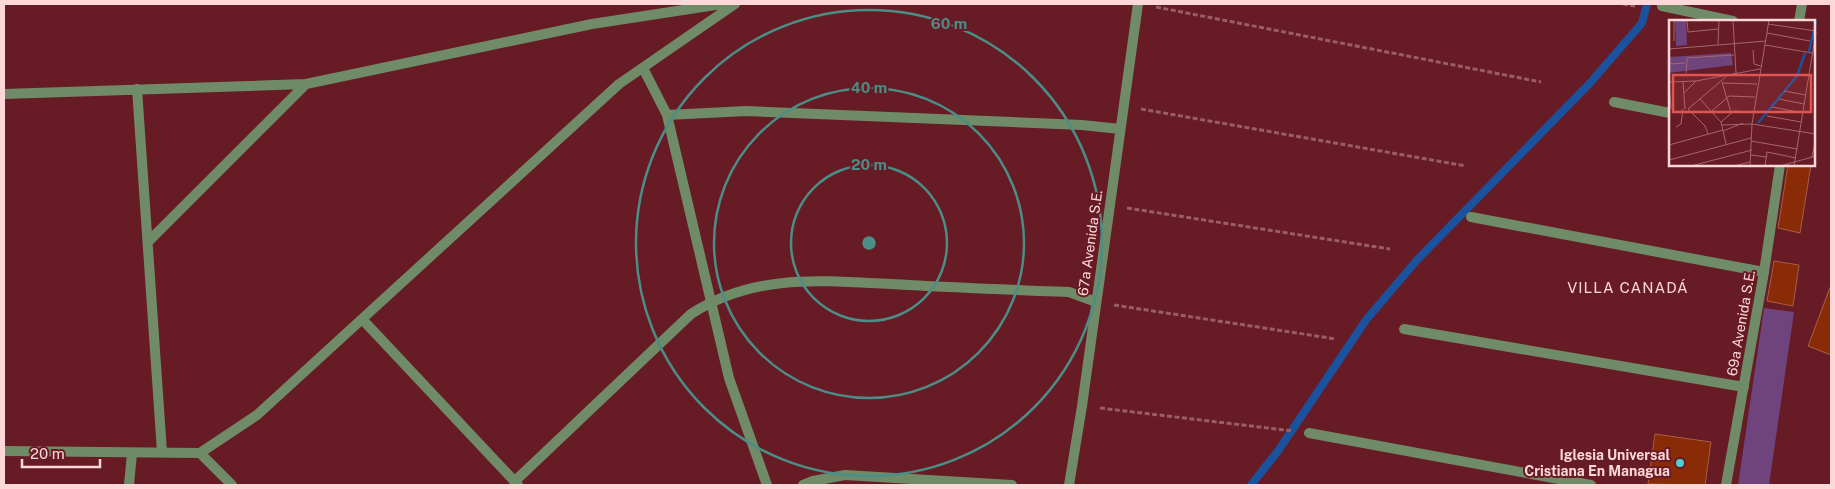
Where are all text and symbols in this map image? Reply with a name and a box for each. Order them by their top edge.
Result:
text: 60 m [931,15,967,32]
inset map [1669,20,1815,166]
text: 40 m [851,79,887,96]
text: 20 m [851,156,887,173]
street label: 67a Avenida S.E. [1075,189,1105,297]
centre of rings [860,234,878,252]
street label: 69a Avenida S.E. [1724,269,1758,377]
district label: VILLA CANADÁ [1567,279,1689,296]
scale bar [22,436,100,468]
text: 20 m [30,445,65,462]
place label: Iglesia Universal Cristiana En Managua [1524,447,1670,479]
marker: Iglesia Universal Cristiana En Managua [1674,457,1686,469]

